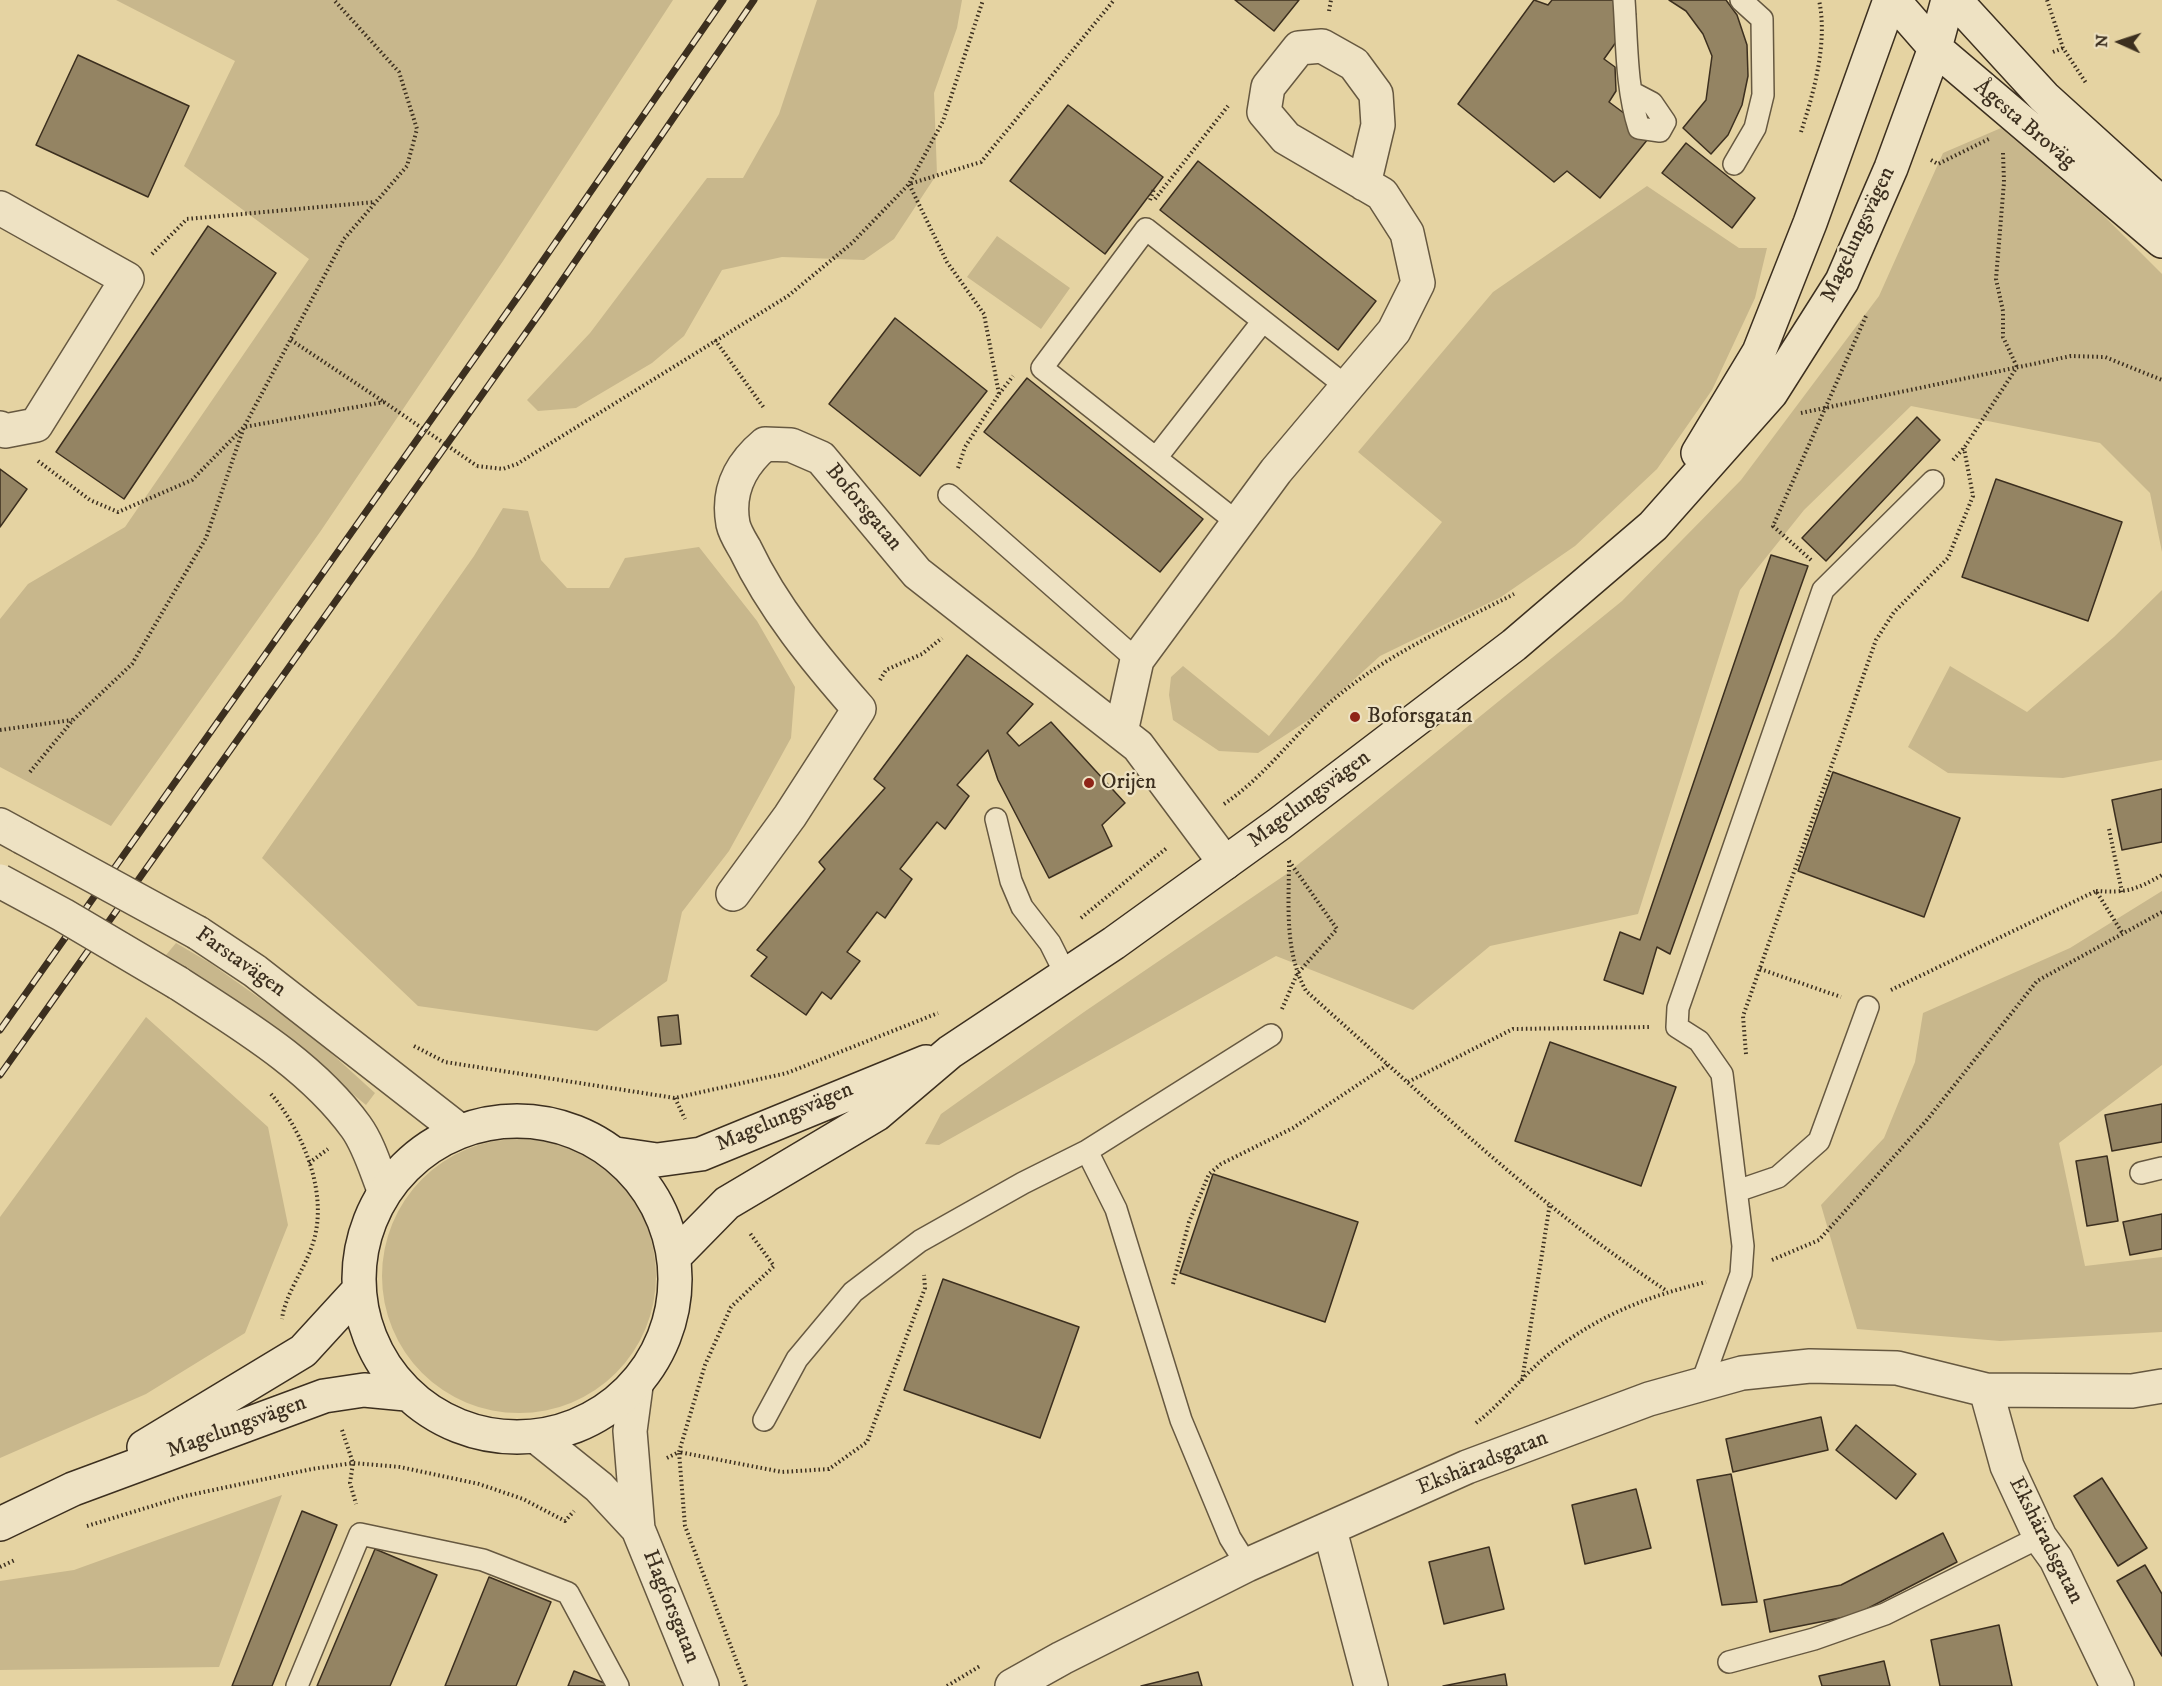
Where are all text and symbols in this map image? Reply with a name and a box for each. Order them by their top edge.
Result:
north arrow [2090,12,2150,72]
text: N [2092,34,2112,48]
street label: Ågesta Broväg [1968,75,2080,175]
street label: Magelungsvägen [1816,163,1902,307]
street label: Boforsgatan [819,459,907,557]
place label: Boforsgatan [1367,704,1473,730]
marker: Boforsgatan [1348,710,1362,724]
street label: Magelungsvägen [1244,745,1376,855]
place label: Orijen [1101,770,1156,796]
marker: Orijen [1082,776,1096,790]
street label: Farstavägen [190,922,290,1004]
street label: Magelungsvägen [712,1077,858,1159]
street label: Magelungsvägen [164,1391,310,1465]
street label: Ekshäradsgatan [1414,1426,1552,1502]
street label: Ekshäradsgatan [2002,1473,2088,1609]
street label: Hagforsgatan [635,1547,705,1667]

